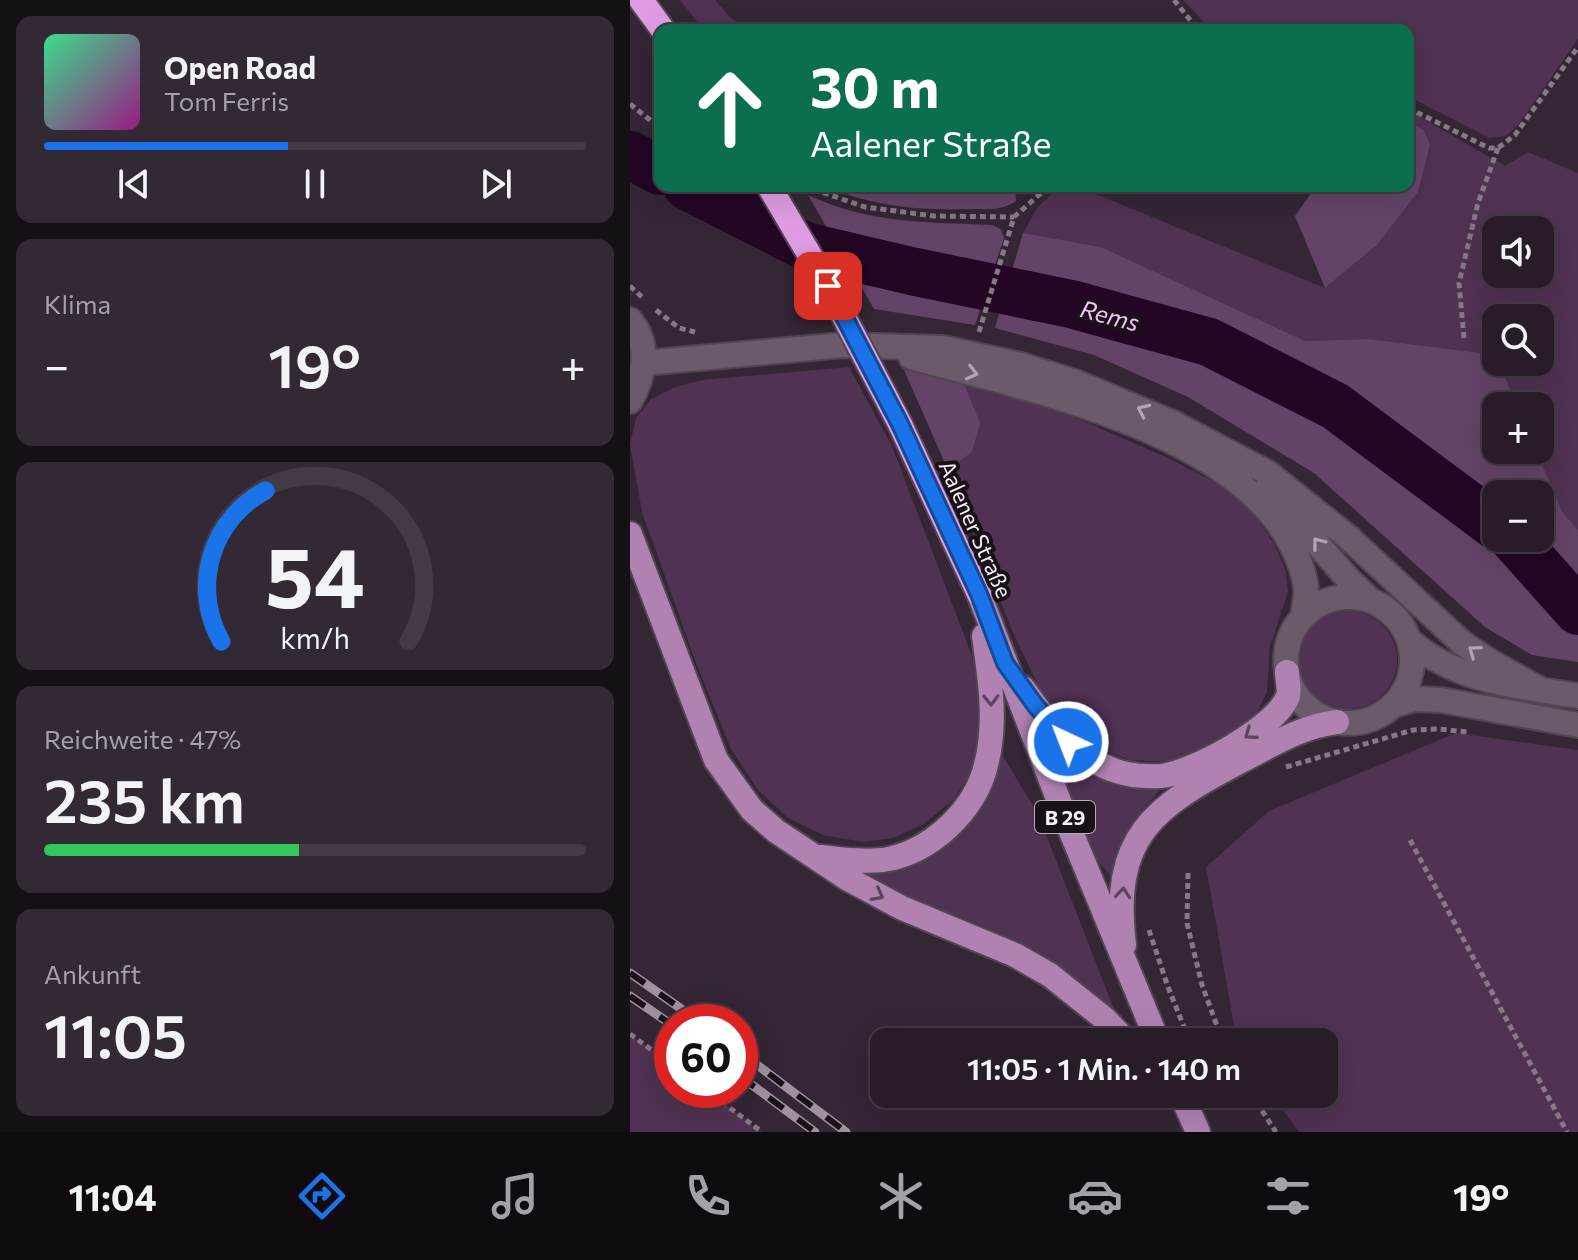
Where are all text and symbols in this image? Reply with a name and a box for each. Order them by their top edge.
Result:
text: Open Road [164,48,316,85]
text: 30 m [810,51,939,120]
icon: ahead [678,56,782,160]
text: Tom Ferris [164,85,289,116]
text: Aalener Straße [810,120,1052,164]
icon: previous [112,162,156,206]
icon: pause [293,162,337,206]
icon: next [474,162,518,206]
map controls [1482,216,1554,552]
button: sound [1482,216,1554,288]
pin [794,252,862,320]
icon: arrive [806,264,850,308]
text: Klima [44,288,111,319]
water label: Rems [1077,293,1143,337]
button: search [1482,304,1554,376]
text: 19° [268,327,361,400]
text: − [44,337,69,391]
text: + [560,337,586,391]
one-way arrow [965,364,979,381]
button: + [1482,392,1554,464]
one-way arrow [1137,404,1151,420]
street label: Aalener Straße [934,456,1018,602]
button: − [1482,480,1554,552]
text: 54 [265,523,365,625]
one-way arrow [1313,538,1328,552]
text: km/h [280,620,350,655]
one-way arrow [1468,646,1482,661]
one-way arrow [982,694,1000,707]
position arrow [1026,700,1110,784]
text: Reichweite · 47% [44,723,241,754]
one-way arrow [1244,724,1259,738]
text: 235 km [44,762,245,835]
road number: B 29 [1035,801,1095,833]
one-way arrow [869,885,884,901]
one-way arrow [1114,886,1131,899]
text: Ankunft [44,958,141,989]
text: 11:05 [44,997,187,1070]
speed limit sign: 60 [654,1004,758,1108]
text: 11:05 · 1 Min. · 140 m [967,1049,1241,1086]
icon: directions [294,1168,350,1224]
icon: music [487,1168,543,1224]
icon: phone [680,1168,736,1224]
icon: climate [873,1168,929,1224]
icon: car [1067,1168,1123,1224]
icon: filters [1260,1168,1316,1224]
text: 11:04 [69,1174,157,1218]
text: 19° [1453,1174,1509,1218]

